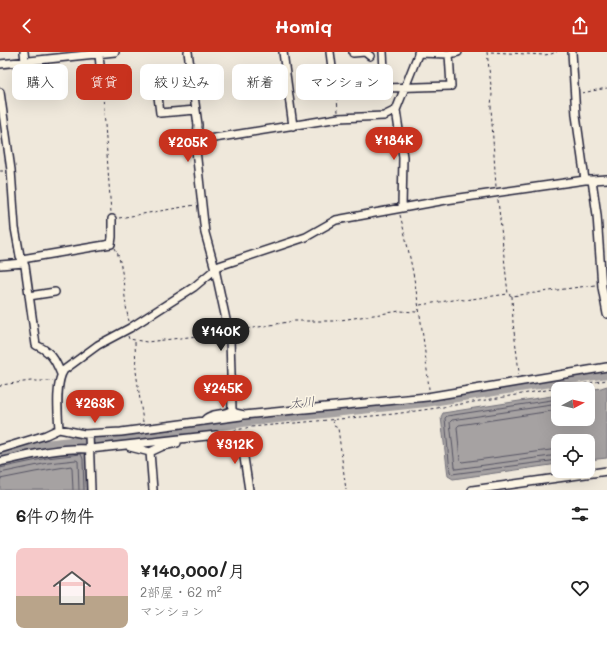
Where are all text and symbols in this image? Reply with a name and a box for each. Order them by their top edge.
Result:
text: Homiq [275,14,332,38]
icon: back [16,15,38,37]
icon: share [569,15,591,37]
chip: 購入 [12,64,68,100]
chip: 賃貸 [76,64,132,100]
chip: 絞り込み [140,64,224,100]
chip: 新着 [232,64,288,100]
chip: マンション [296,64,393,100]
pin: ¥184K [366,127,422,161]
pin: ¥205K [160,129,216,163]
text: ¥184K [374,131,414,148]
text: ¥205K [168,133,208,150]
pin: ¥140K [193,318,249,352]
text: ¥140K [201,322,241,339]
pin: ¥245K [195,375,251,409]
text: ¥245K [203,379,243,396]
north arrow [551,382,595,426]
map controls [551,382,595,478]
pin: ¥263K [67,390,123,424]
water label: 大川 [288,392,316,411]
text: ¥263K [75,394,115,411]
pin: ¥312K [207,431,263,465]
button: locate [551,434,595,478]
text: ¥312K [216,435,254,452]
icon: filters [569,503,591,525]
text: 6件の物件 [16,504,94,526]
text: ¥140,000/月 [140,559,245,581]
icon: home [48,564,96,612]
icon: heart [569,577,591,599]
text: 2部屋 · 62 m² [140,583,222,600]
text: マンション [140,602,204,619]

